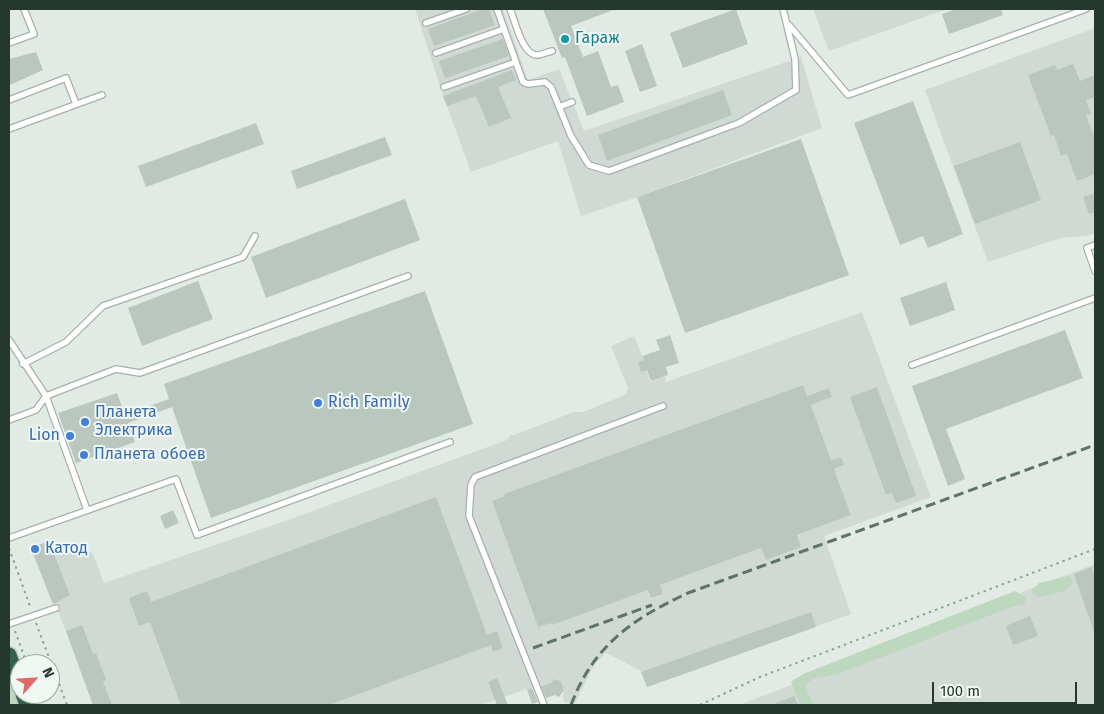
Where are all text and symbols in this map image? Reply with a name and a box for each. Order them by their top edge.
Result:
place label: Гараж [575,29,620,49]
marker: Гараж [559,33,571,45]
place label: Rich Family [328,393,410,413]
marker: Rich Family [312,397,324,409]
place label: Планета Электрика [95,403,173,441]
marker: Планета Электрика [79,416,91,428]
place label: Lion [29,426,60,446]
marker: Lion [64,430,76,442]
place label: Планета обоев [94,445,206,465]
marker: Планета обоев [78,449,90,461]
place label: Катод [45,539,88,559]
marker: Катод [29,543,41,555]
north arrow [10,654,60,704]
text: N [38,665,58,681]
scale bar [934,672,1079,704]
text: 100 m [940,682,980,700]

